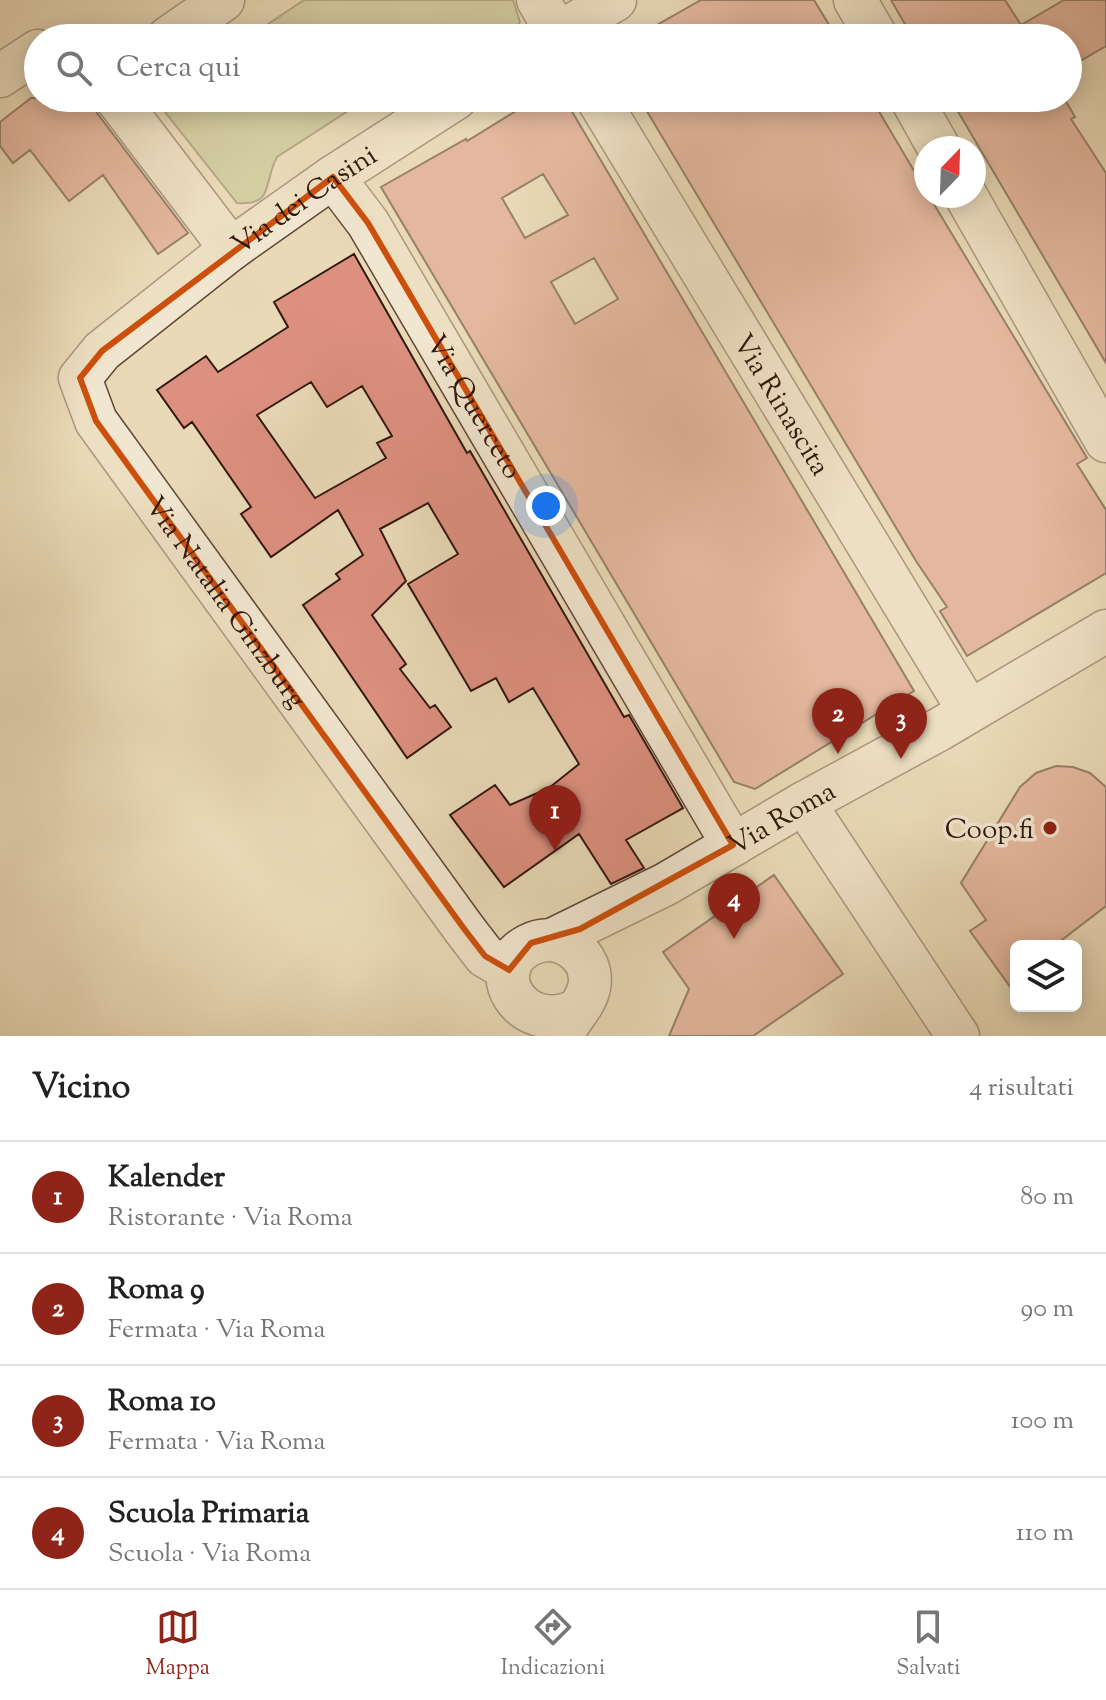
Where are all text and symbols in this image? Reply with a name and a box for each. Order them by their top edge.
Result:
search box [24,24,1082,112]
icon: search [52,46,96,90]
text: Cerca qui [116,47,241,90]
north arrow [914,136,986,208]
street label: Via dei Casini [224,137,386,266]
street label: Via Rinascita [722,327,839,484]
street label: Via Querceto [415,328,531,487]
your location [526,486,566,526]
street label: Via Natalia Ginzburg [134,489,315,717]
pin: 2 [812,688,864,754]
pin: 3 [875,693,927,759]
street label: Via Roma [721,773,844,866]
pin: 1 [529,785,581,851]
place label: Coop.fi [945,811,1034,851]
marker: Coop.fi [1041,819,1059,837]
pin: 4 [708,873,760,939]
map controls [1010,940,1082,1012]
button: layers [1010,940,1082,1012]
text: Vicino [32,1064,130,1113]
text: 4 risultati [969,1070,1074,1107]
text: Kalender [108,1157,225,1200]
text: 1 [54,1179,62,1216]
text: 80 m [1020,1179,1074,1216]
text: Ristorante · Via Roma [108,1200,353,1237]
text: Roma 9 [108,1269,205,1312]
text: 2 [52,1291,64,1328]
text: 90 m [1021,1291,1074,1328]
text: Fermata · Via Roma [108,1312,326,1349]
text: Roma 10 [108,1381,216,1424]
text: 3 [53,1403,63,1440]
text: 100 m [1011,1403,1074,1440]
text: Fermata · Via Roma [108,1424,326,1461]
text: Scuola Primaria [108,1493,310,1536]
text: 4 [51,1515,65,1552]
text: 110 m [1016,1515,1074,1552]
text: Scuola · Via Roma [108,1536,311,1573]
tab: Mappa [145,1605,210,1685]
tab: Indicazioni [501,1605,605,1685]
tab: Salvati [896,1605,961,1685]

